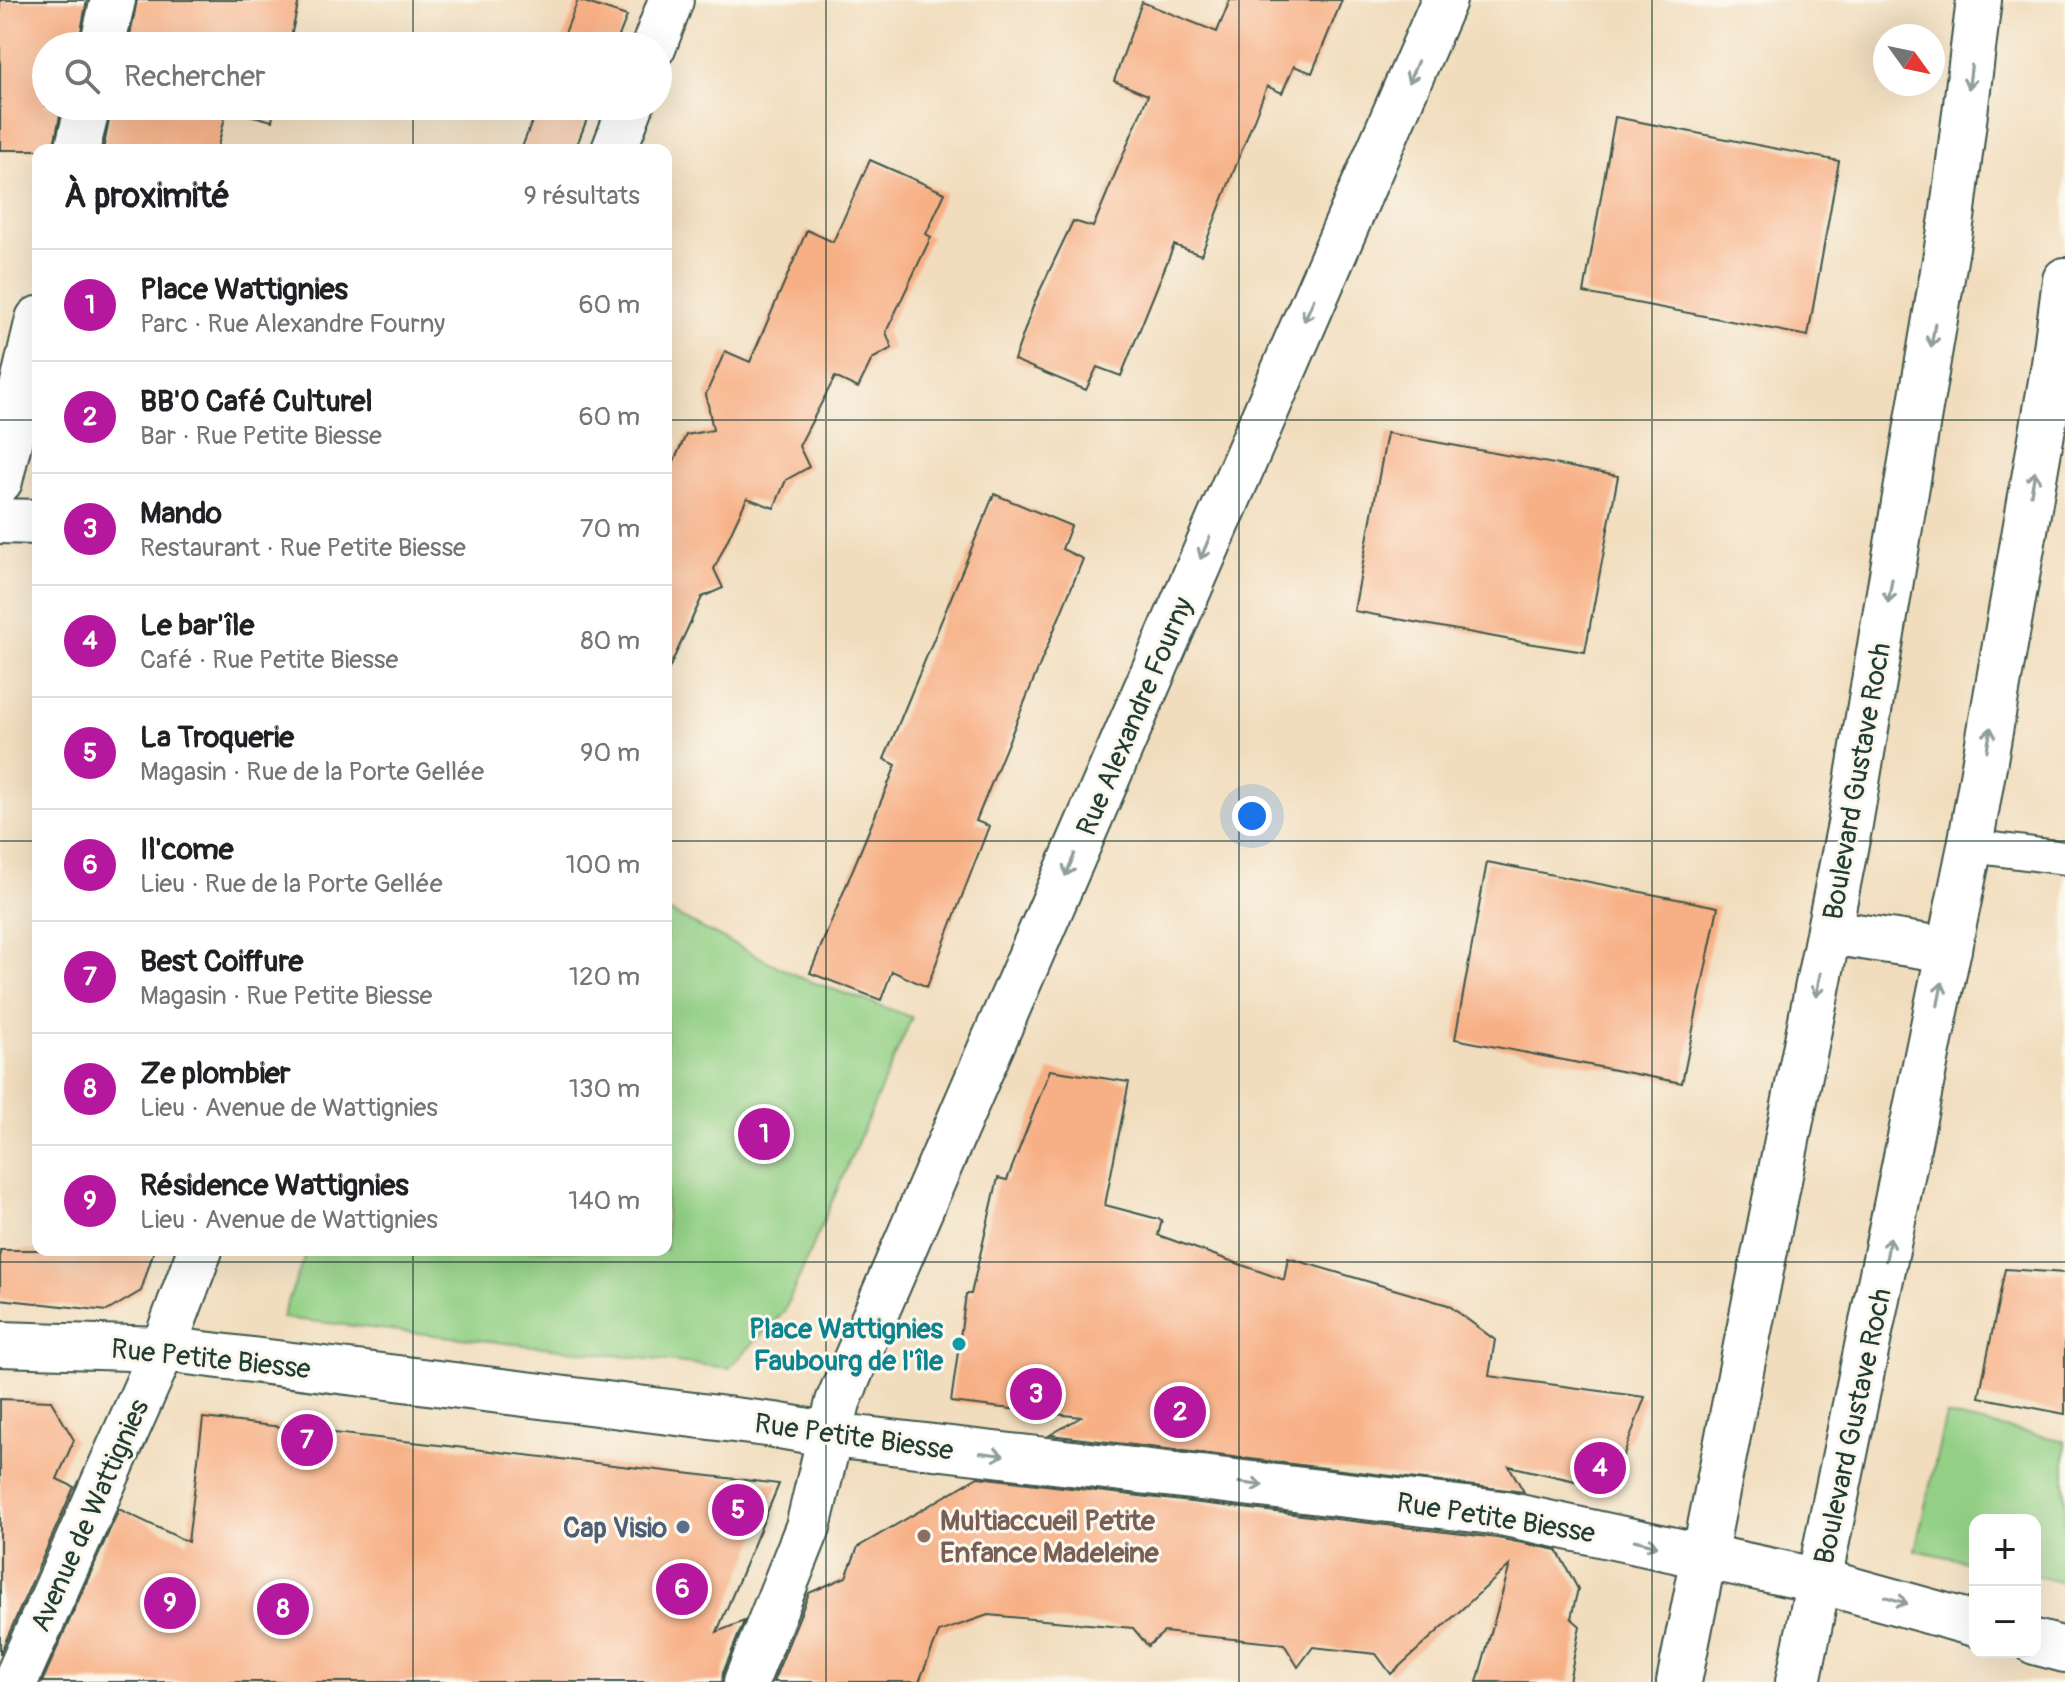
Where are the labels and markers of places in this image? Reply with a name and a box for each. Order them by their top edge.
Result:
pin: 1 [738,1104,790,1164]
place label: Place Wattignies Faubourg de l'île [749,1312,944,1379]
marker: Place Wattignies Faubourg de l'île [950,1335,968,1353]
pin: 3 [1010,1364,1062,1424]
pin: 2 [1154,1382,1206,1442]
pin: 7 [281,1410,333,1470]
pin: 4 [1574,1438,1626,1498]
pin: 5 [712,1480,764,1540]
place label: Multiaccueil Petite Enfance Madeleine [940,1504,1160,1571]
place label: Cap Visio [563,1511,667,1546]
marker: Cap Visio [674,1518,692,1536]
marker: Multiaccueil Petite Enfance Madeleine [915,1527,933,1545]
pin: 6 [656,1559,708,1619]
pin: 9 [144,1573,196,1633]
pin: 8 [257,1579,309,1639]

